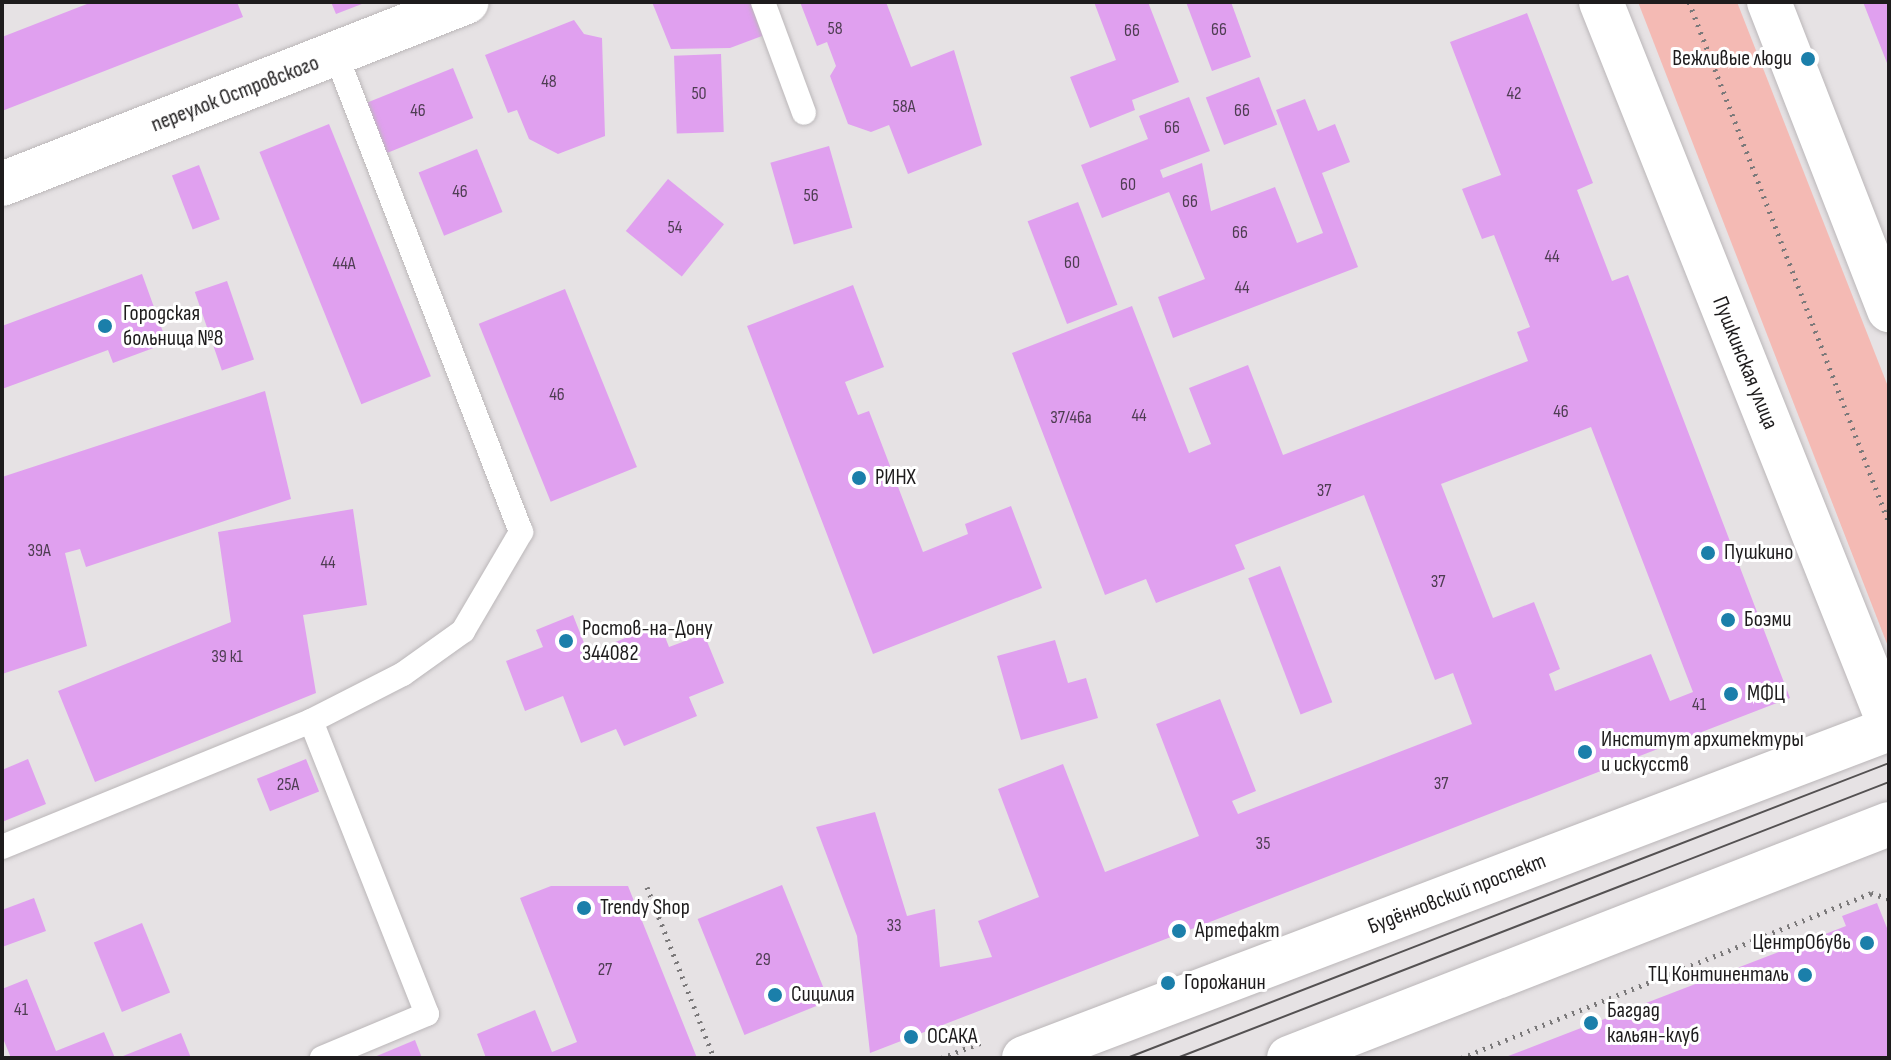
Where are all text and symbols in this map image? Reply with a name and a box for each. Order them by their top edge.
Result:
house number: 58 [827,18,843,40]
house number: 66 [1211,19,1227,41]
house number: 66 [1124,20,1140,42]
place label: Вежливые люди [1672,46,1792,72]
street label: переулок Островского [147,50,323,138]
marker: Вежливые люди [1799,50,1817,68]
house number: 48 [541,71,557,93]
house number: 50 [691,83,707,105]
house number: 42 [1506,83,1522,105]
house number: 58А [893,96,915,118]
house number: 46 [410,100,426,122]
house number: 66 [1234,100,1250,122]
house number: 66 [1164,117,1180,139]
house number: 60 [1120,174,1136,196]
house number: 46 [452,181,468,203]
house number: 56 [803,185,819,207]
house number: 66 [1182,191,1198,213]
house number: 54 [668,217,682,239]
house number: 66 [1232,222,1248,244]
house number: 44 [1544,246,1560,268]
house number: 60 [1064,252,1080,274]
house number: 44А [333,253,355,275]
house number: 44 [1234,277,1250,299]
street label: Пушкинская улица [1706,293,1784,433]
place label: Городская больница №8 [123,300,223,352]
marker: Городская больница №8 [94,315,116,337]
house number: 46 [549,384,565,406]
house number: 46 [1553,401,1569,423]
house number: 44 [1131,405,1147,427]
house number: 37/46а [1050,407,1092,429]
place label: РИНХ [875,465,916,491]
marker: РИНХ [850,469,868,487]
house number: 37 [1317,480,1331,502]
house number: 39А [27,540,51,562]
place label: Пушкино [1724,540,1793,566]
marker: Пушкино [1699,544,1717,562]
house number: 44 [320,552,336,574]
house number: 37 [1431,571,1445,593]
place label: Боэми [1744,607,1791,633]
marker: Боэми [1719,611,1737,629]
place label: Ростов-на-Дону 344082 [582,615,713,666]
marker: Ростов-на-Дону 344082 [557,632,575,650]
house number: 39 к1 [211,646,243,668]
place label: МФЦ [1747,681,1785,707]
marker: МФЦ [1722,685,1740,703]
house number: 41 [1692,694,1706,716]
place label: Институт архитектуры и искусств [1601,726,1804,778]
marker: Институт архитектуры и искусств [1576,743,1594,761]
house number: 37 [1434,773,1448,795]
house number: 25А [277,774,299,796]
house number: 35 [1256,833,1270,855]
street label: Будённовский проспект [1364,848,1550,940]
place label: Trendy Shop [600,895,690,921]
marker: Trendy Shop [575,899,593,917]
house number: 33 [886,915,902,937]
place label: Артефакт [1195,918,1280,944]
marker: Артефакт [1170,922,1188,940]
place label: ЦентрОбувь [1753,930,1851,956]
marker: ЦентрОбувь [1858,934,1876,952]
house number: 29 [755,949,771,971]
house number: 27 [598,959,612,981]
place label: ТЦ Континенталь [1648,962,1789,988]
marker: ТЦ Континенталь [1796,966,1814,984]
place label: Горожанин [1184,970,1266,996]
marker: Горожанин [1159,974,1177,992]
place label: Сицилия [791,982,855,1008]
marker: Сицилия [766,986,784,1004]
place label: Багдад кальян-клуб [1607,997,1699,1048]
house number: 41 [14,999,28,1021]
marker: Багдад кальян-клуб [1582,1014,1600,1032]
place label: ОСАКА [927,1024,978,1050]
marker: ОСАКА [902,1028,920,1046]

